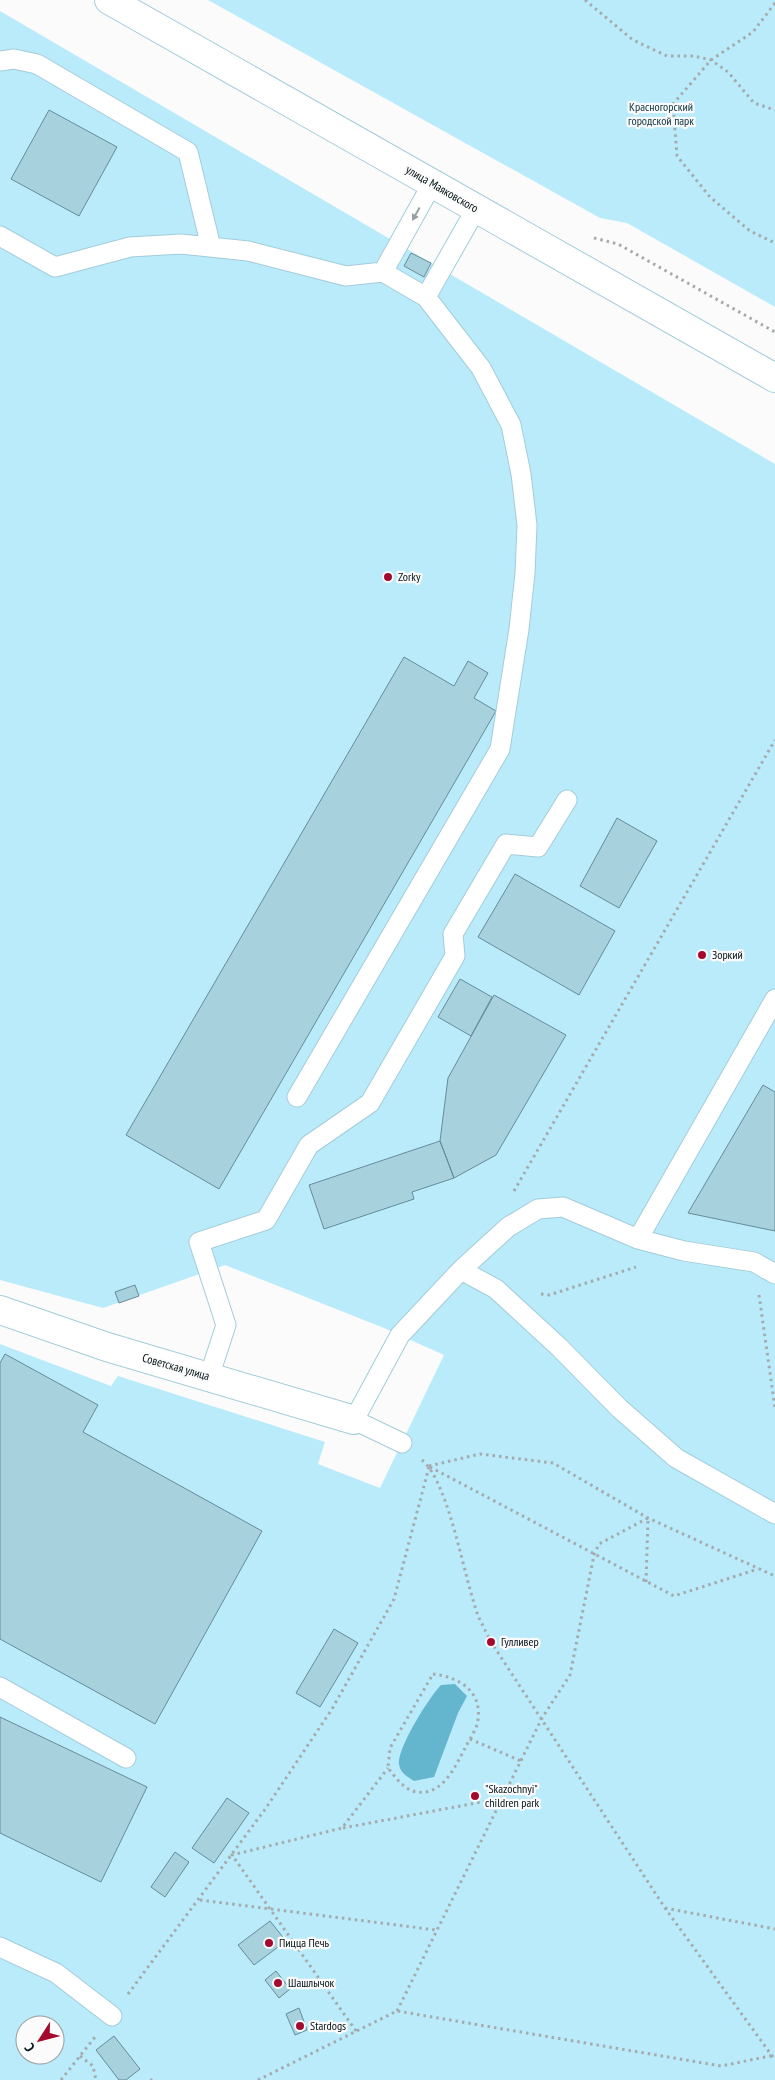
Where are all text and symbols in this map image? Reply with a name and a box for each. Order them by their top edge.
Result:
park label: Красногорский городской парк [628,99,694,128]
street label: улица Маяковского [403,162,481,215]
one-way arrow [411,207,420,220]
place label: Zorky [398,569,421,584]
marker: Zorky [382,571,394,583]
place label: Зоркий [712,947,743,962]
marker: Зоркий [696,949,708,961]
street label: Советская улица [141,1350,212,1383]
place label: Гулливер [501,1634,539,1649]
marker: Гулливер [485,1636,497,1648]
place label: "Skazochnyi" children park [485,1781,540,1810]
marker: "Skazochnyi" children park [469,1790,481,1802]
place label: Пицца Печь [279,1935,330,1950]
marker: Пицца Печь [263,1937,275,1949]
place label: Шашлычок [288,1975,335,1990]
marker: Шашлычок [272,1977,284,1989]
north arrow [15,2015,65,2065]
place label: Stardogs [310,2018,346,2033]
marker: Stardogs [294,2020,306,2032]
text: С [20,2039,39,2056]

